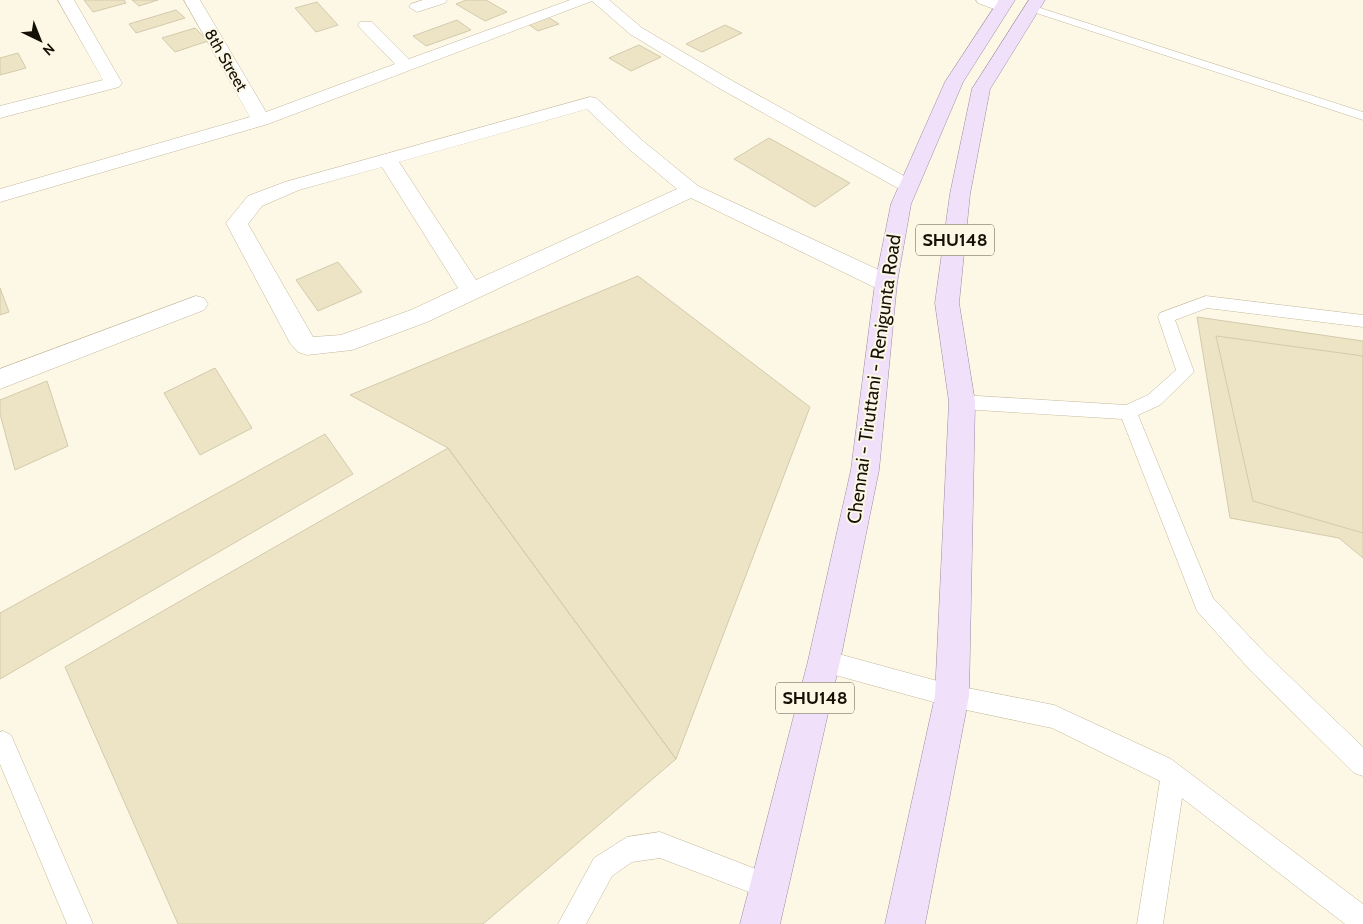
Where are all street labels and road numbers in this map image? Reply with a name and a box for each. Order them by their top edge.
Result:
street label: 8th Street [201,26,252,95]
road number: SHU148 [916,224,994,256]
street label: Chennai - Tiruttani - Renigunta Road [842,233,906,525]
road number: SHU148 [776,682,854,714]

